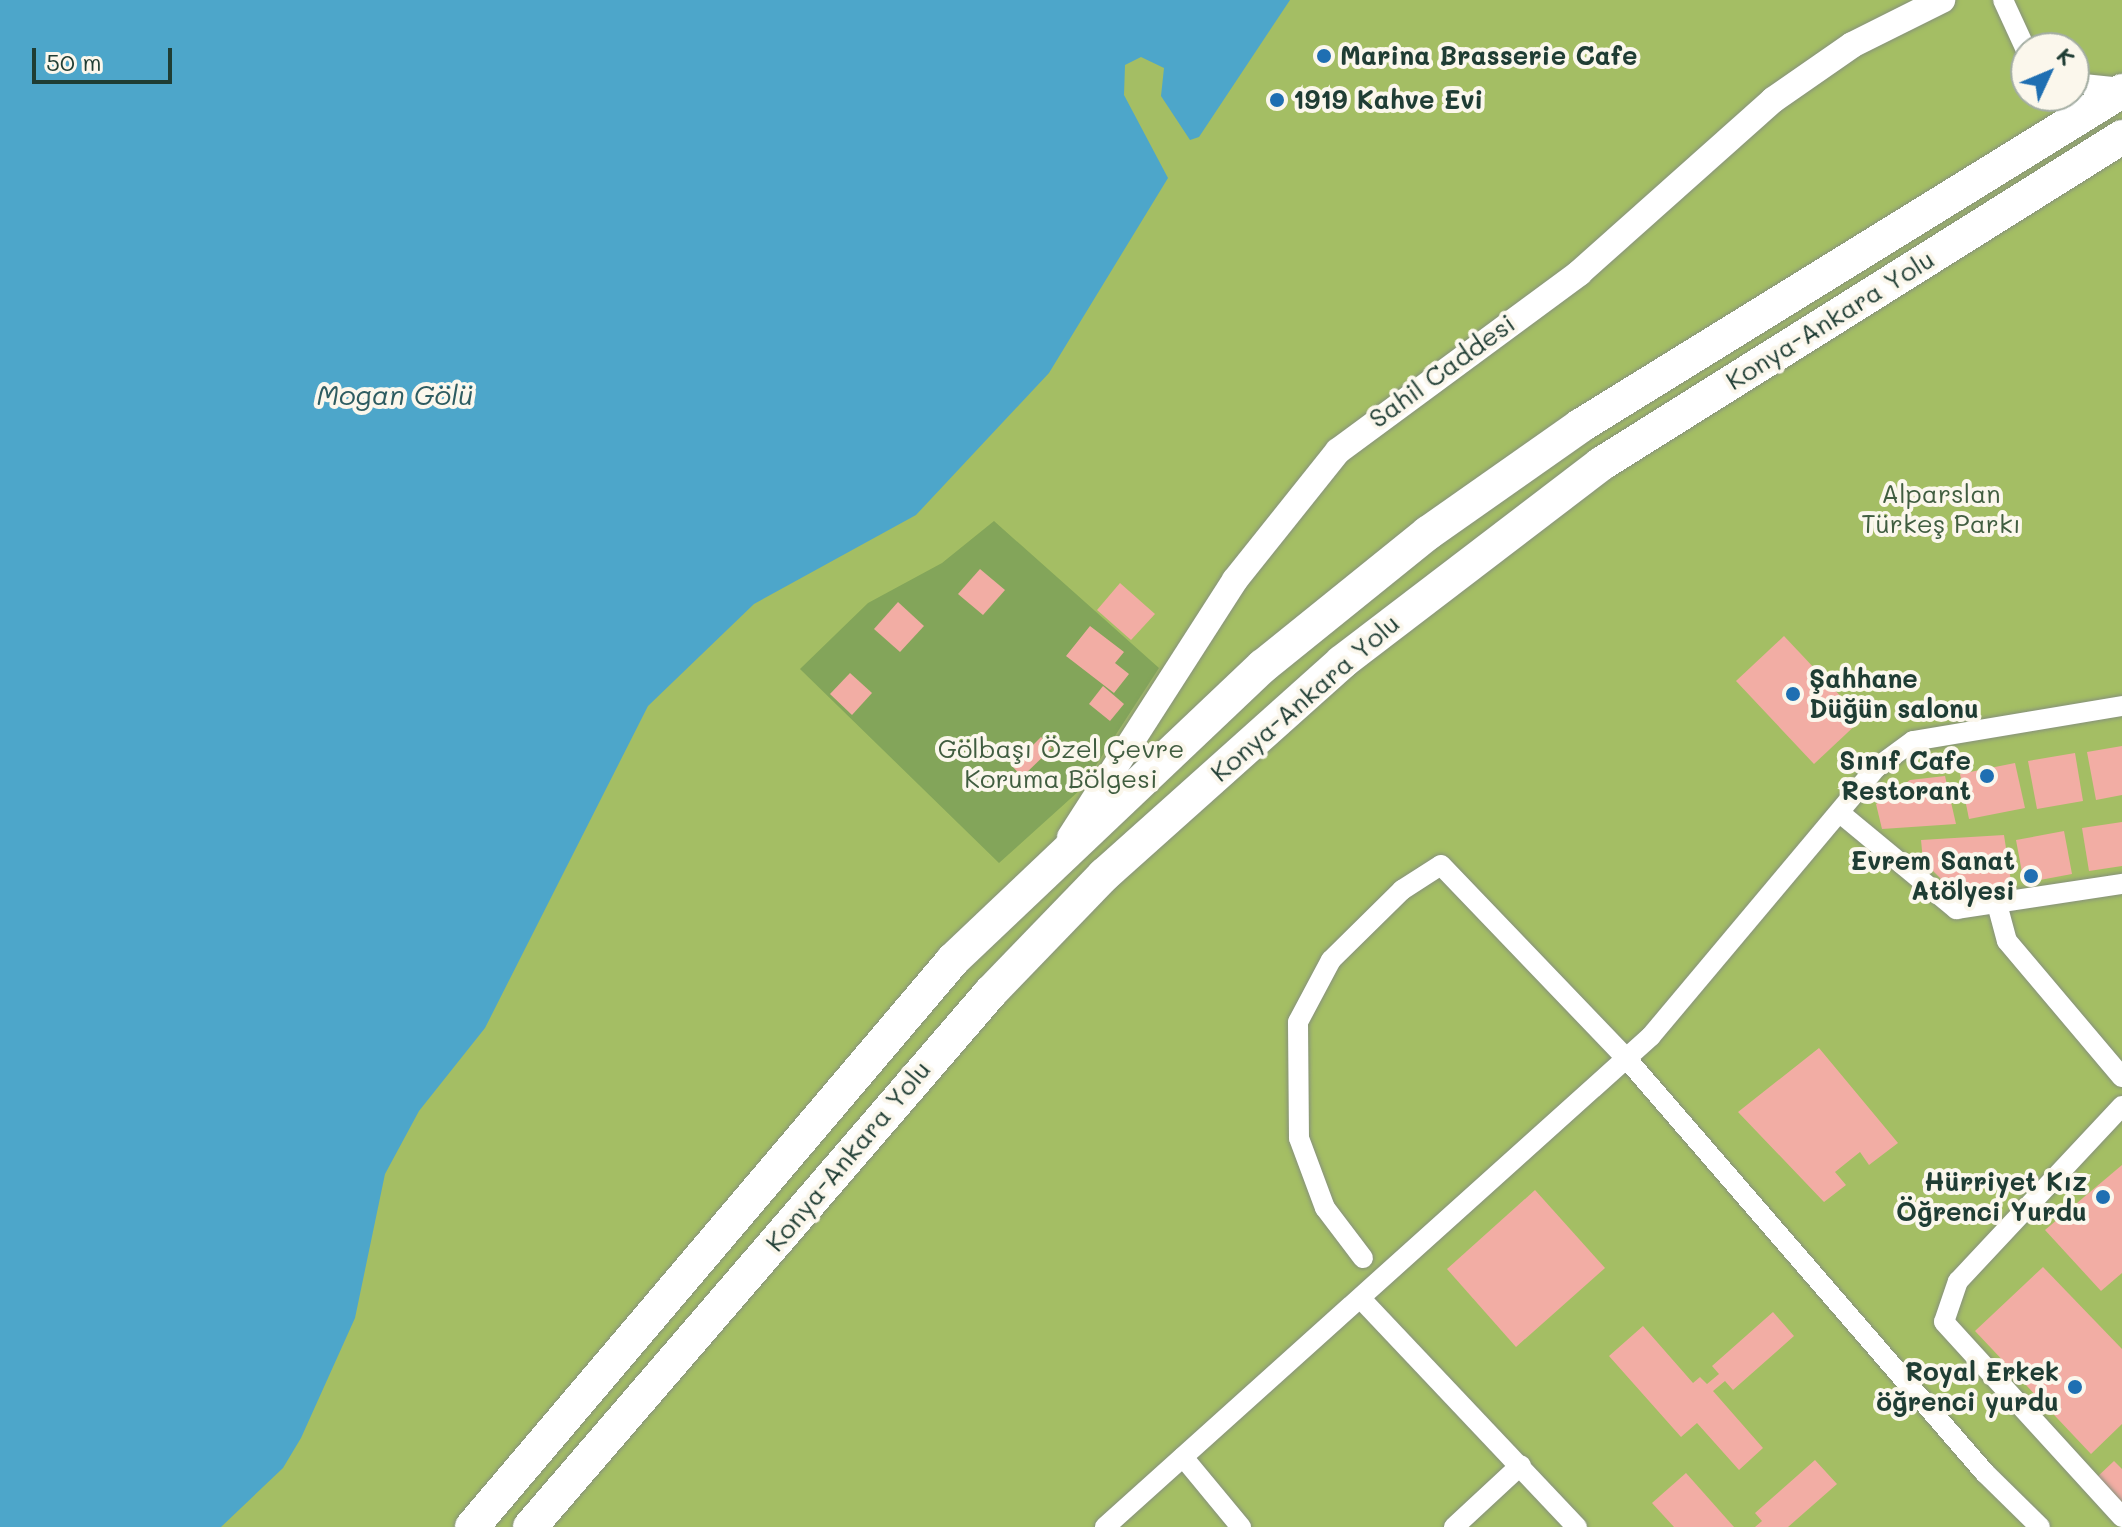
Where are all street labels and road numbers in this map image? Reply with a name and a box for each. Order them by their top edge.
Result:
street label: Konya-Ankara Yolu [1720,243,1940,397]
street label: Sahil Caddesi [1363,308,1521,434]
street label: Konya-Ankara Yolu [1204,608,1406,788]
street label: Konya-Ankara Yolu [759,1054,937,1258]

